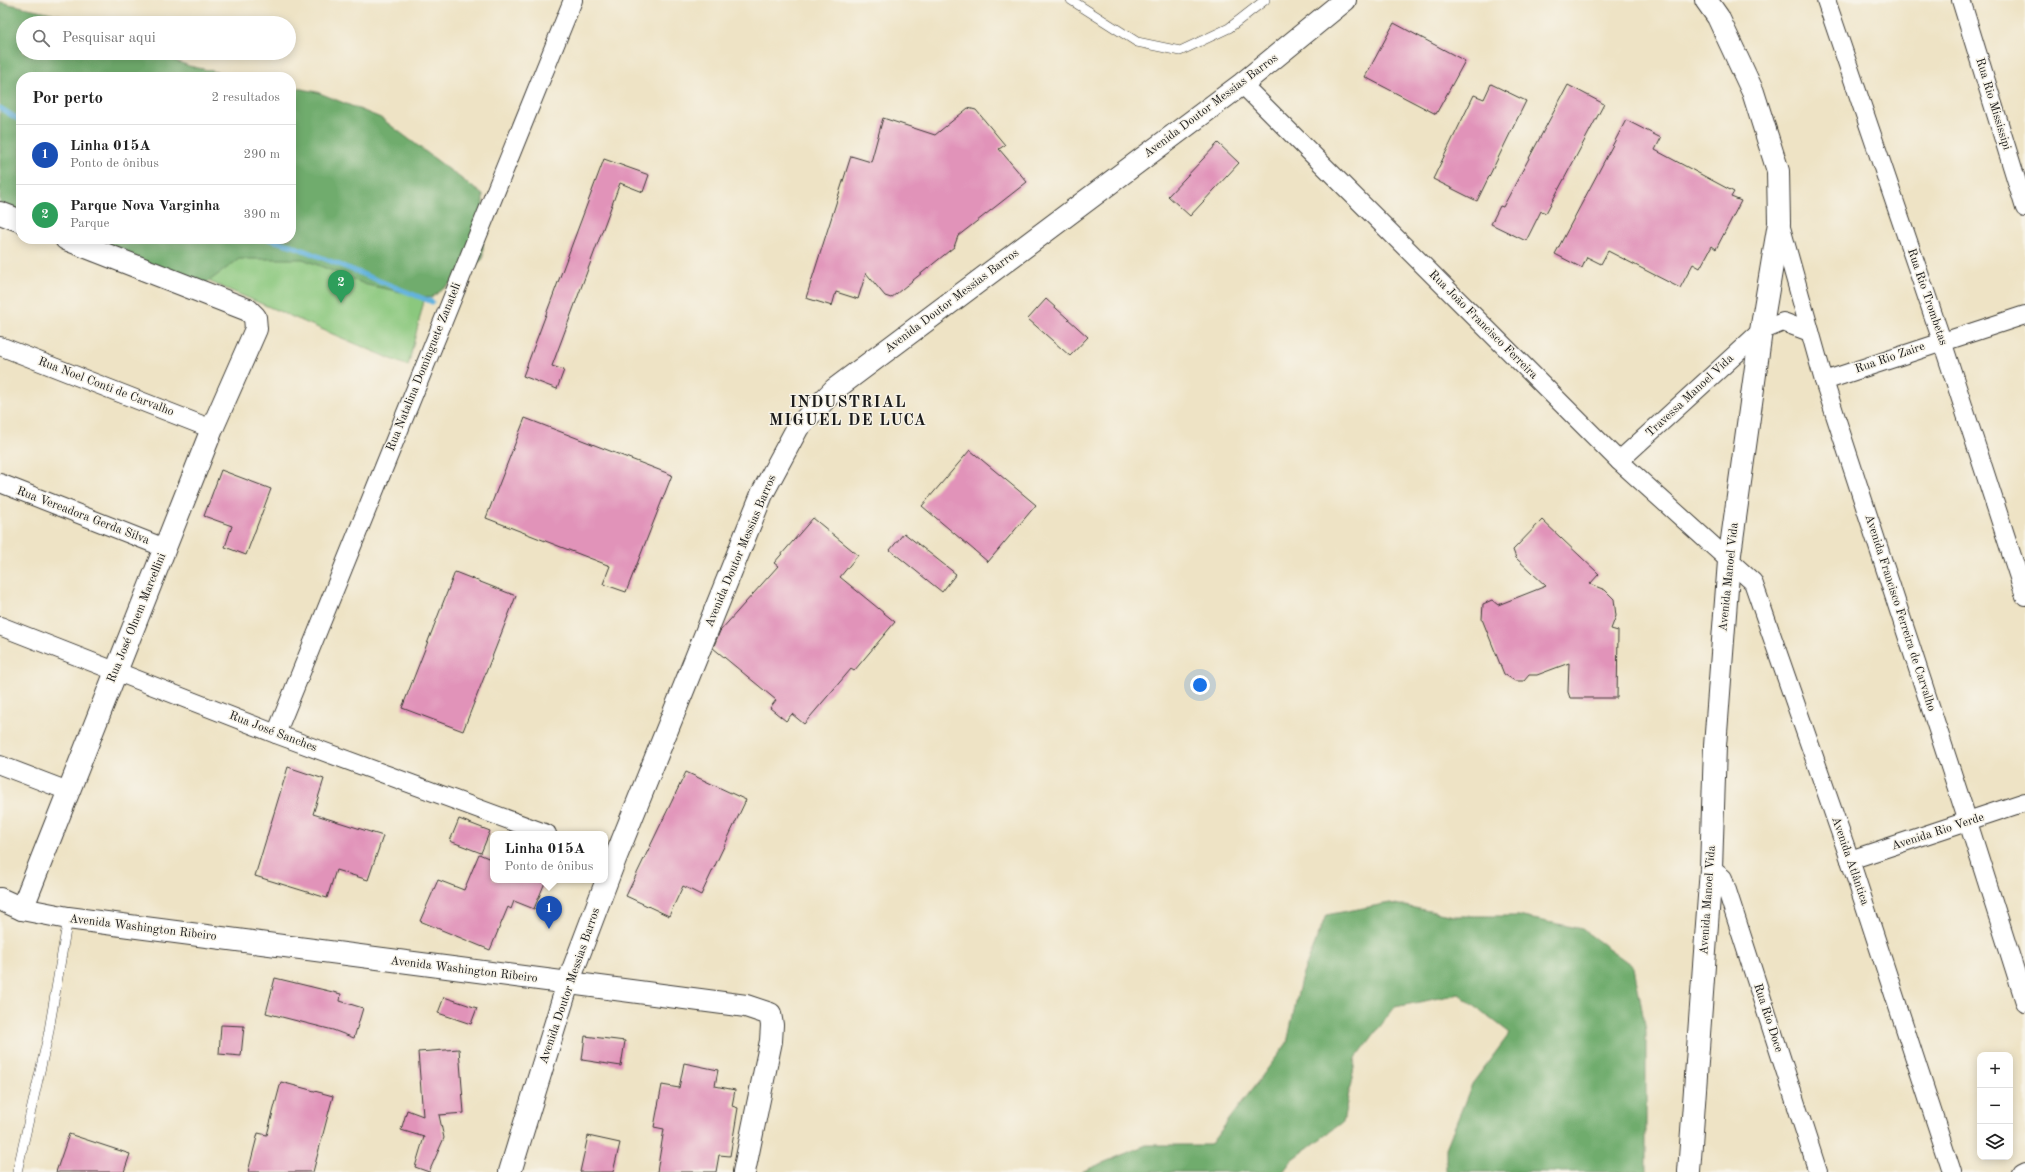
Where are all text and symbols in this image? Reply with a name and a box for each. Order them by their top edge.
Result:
search box [16,16,296,60]
icon: search [30,27,52,49]
text: Pesquisar aqui [62,31,156,46]
street label: Avenida Doutor Messias Barros [1142,52,1280,160]
street label: Rua Rio Mississipi [1973,57,2013,151]
text: Por perto [32,90,103,107]
text: 2 resultados [212,91,280,104]
text: Linha 015A [70,139,150,154]
text: 1 [41,148,49,161]
text: 290 m [243,148,280,161]
text: Ponto de ônibus [70,157,159,170]
text: Parque Nova Varginha [70,199,220,214]
text: 2 [41,208,49,221]
text: 390 m [243,208,280,221]
text: Parque [70,217,109,230]
street label: Avenida Doutor Messias Barros [883,247,1021,355]
street label: Rua Rio Trombetas [1905,247,1949,347]
street label: Rua João Francisco Ferreira [1426,268,1540,382]
pin: 2 [328,270,354,303]
street label: Rua Natalina Dominguete Zanateli [385,281,463,453]
street label: Rua Rio Zaire [1854,340,1927,376]
street label: Travessa Manoel Vida [1644,352,1736,440]
street label: Rua Noel Conti de Carvalho [36,356,176,419]
district label: INDUSTRIAL MIGUEL DE LUCA [769,395,927,429]
street label: Avenida Doutor Messias Barros [703,473,779,629]
street label: Rua Vereadora Gerda Silva [15,485,151,547]
street label: Avenida Francisco Ferreira de Carvalho [1862,513,1938,713]
street label: Avenida Manoel Vida [1717,522,1741,632]
street label: Rua José Olnem Marcellini [106,552,168,684]
your location [1190,675,1210,695]
street label: Rua José Sanches [227,710,319,754]
street label: Avenida Rio Verde [1890,811,1986,853]
street label: Avenida Atlântica [1829,815,1871,907]
popup [490,831,608,883]
text: Linha 015A [505,842,585,857]
street label: Avenida Manoel Vida [1698,845,1718,955]
text: Ponto de ônibus [505,860,593,873]
pin: 1 [536,896,562,929]
street label: Avenida Doutor Messias Barros [538,906,602,1066]
street label: Avenida Washington Ribeiro [69,913,217,943]
street label: Avenida Washington Ribeiro [390,955,538,985]
street label: Rua Rio Doce [1751,982,1785,1054]
map controls [1977,1052,2013,1160]
button: + [1977,1052,2013,1088]
button: − [1977,1088,2013,1124]
button: layers [1977,1124,2013,1160]

